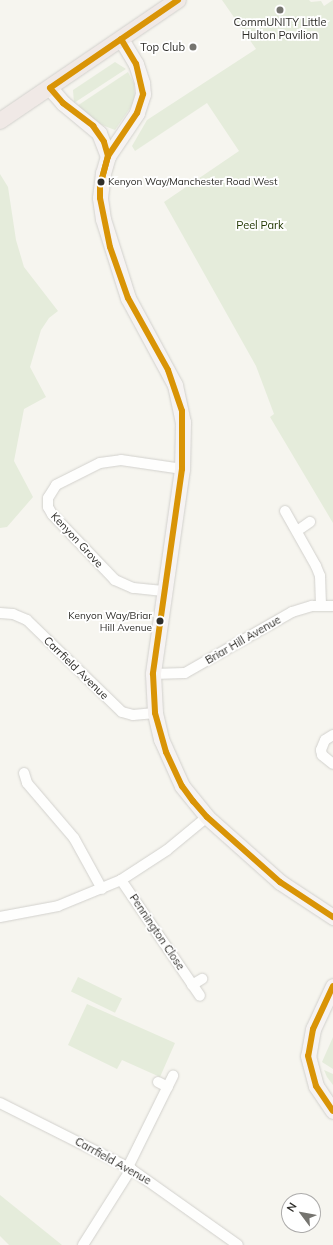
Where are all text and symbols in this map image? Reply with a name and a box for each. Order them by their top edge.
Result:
marker: CommUNITY Little Hulton Pavilion [275,5,285,15]
place label: CommUNITY Little Hulton Pavilion [234,16,326,42]
place label: Top Club [140,40,185,54]
marker: Top Club [188,42,198,52]
place label: Kenyon Way/Manchester Road West [108,176,278,188]
marker: Kenyon Way/Manchester Road West [96,177,106,187]
park label: Peel Park [236,218,284,232]
street label: Kenyon Grove [48,510,106,570]
place label: Kenyon Way/Briar Hill Avenue [68,609,152,632]
street label: Briar Hill Avenue [203,613,283,667]
marker: Kenyon Way/Briar Hill Avenue [155,616,165,626]
street label: Carrfield Avenue [41,634,111,702]
street label: Pennington Close [127,892,187,972]
street label: Carrfield Avenue [73,1135,153,1187]
north arrow [281,1193,321,1233]
text: N [284,1200,300,1214]

